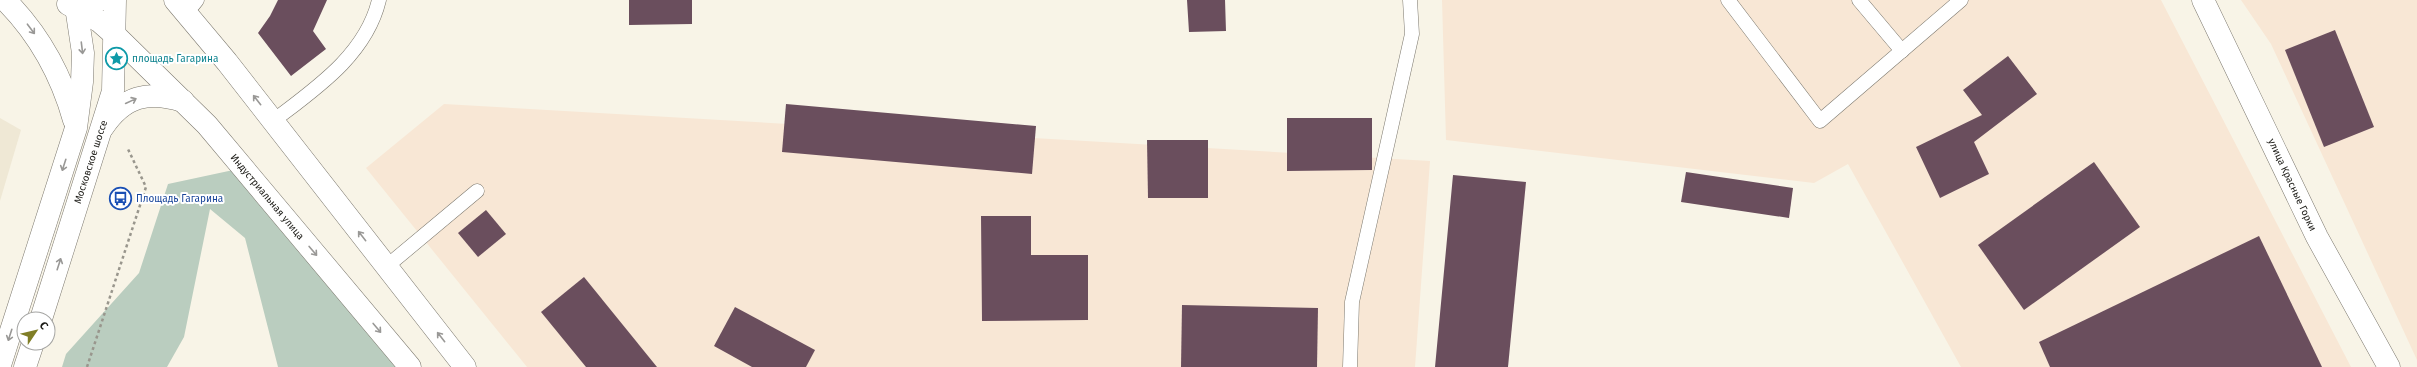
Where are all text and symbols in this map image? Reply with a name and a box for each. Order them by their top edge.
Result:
one-way arrow [27,24,35,35]
one-way arrow [78,41,86,54]
place icon: площадь Гагарина [103,46,129,72]
place label: площадь Гагарина [132,53,218,65]
one-way arrow [252,95,261,106]
one-way arrow [124,97,136,104]
street label: Московское шоссе [72,119,110,205]
street label: улица Красные Горки [2265,137,2319,233]
street label: Индустриальная улица [228,152,306,242]
one-way arrow [60,159,68,171]
bus stop icon: Площадь Гагарина [108,186,134,212]
place label: Площадь Гагарина [136,193,223,205]
one-way arrow [358,231,366,242]
one-way arrow [308,246,317,257]
one-way arrow [55,258,63,270]
north arrow [16,311,56,351]
text: С [37,319,51,332]
one-way arrow [373,323,382,333]
one-way arrow [5,329,13,341]
one-way arrow [437,331,445,342]

